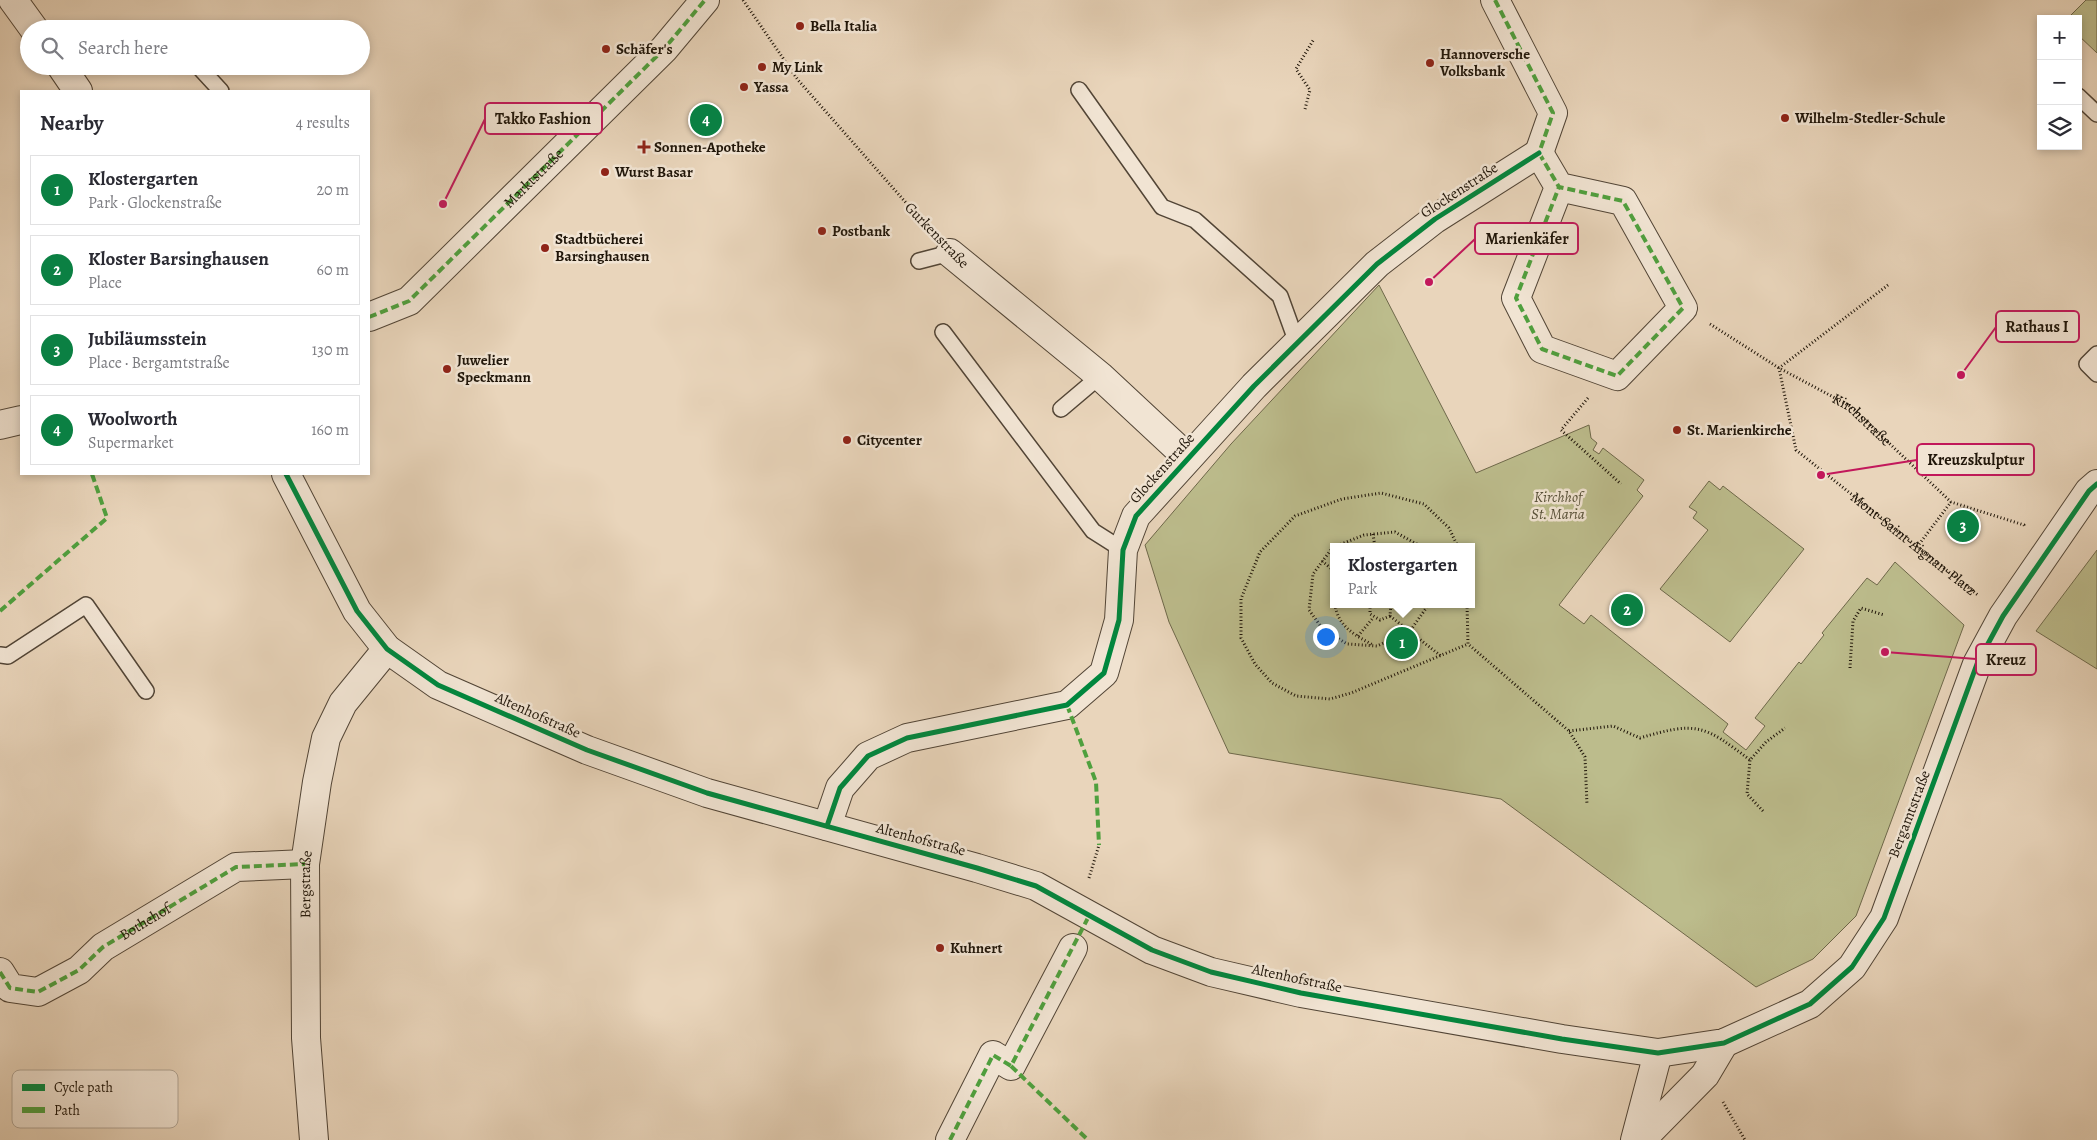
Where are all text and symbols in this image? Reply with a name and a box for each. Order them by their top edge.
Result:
map controls [2037,15,2082,150]
button: + [2037,15,2082,60]
place label: Bella Italia [810,16,878,36]
search box [20,20,370,75]
marker: Bella Italia [794,20,806,32]
icon: search [38,34,66,62]
text: Search here [78,35,168,61]
place label: Schäfer's [616,39,673,59]
marker: Schäfer's [600,43,612,55]
place label: Hannoversche Volksbank [1439,44,1530,81]
place label: My Link [772,57,823,77]
marker: Hannoversche Volksbank [1424,57,1436,69]
button: − [2037,60,2082,105]
marker: My Link [756,61,768,73]
place label: Yassa [753,77,789,97]
marker: Yassa [738,81,750,93]
pin: 4 [690,101,722,139]
callout: Takko Fashion [485,103,602,134]
button: layers [2037,105,2082,150]
text: Takko Fashion [495,108,591,130]
place label: Wilhelm-Stedler-Schule [1794,108,1946,128]
text: Nearby [40,109,103,137]
text: 4 results [296,112,350,134]
marker: Wilhelm-Stedler-Schule [1779,112,1791,124]
place label: Sonnen-Apotheke [654,137,766,157]
marker: Sonnen-Apotheke [638,141,650,153]
street label: Marktstraße [499,144,568,212]
street label: Glockenstraße [1416,157,1502,223]
place label: Wurst Basar [614,162,693,182]
text: Klostergarten [88,166,198,192]
marker: Wurst Basar [599,166,611,178]
text: 1 [54,179,60,201]
text: 20 m [316,179,349,201]
text: Park · Glockenstraße [88,192,222,214]
street label: Gurkenstraße [900,198,974,273]
place label: Postbank [832,221,890,241]
callout: Marienkäfer [1475,223,1578,254]
marker: Postbank [816,225,828,237]
text: Marienkäfer [1485,228,1569,250]
place label: Stadtbücherei Barsinghausen [555,229,650,266]
marker: Stadtbücherei Barsinghausen [539,242,551,254]
text: Kloster Barsinghausen [88,246,269,272]
text: 2 [53,259,61,281]
text: 60 m [317,259,349,281]
text: Place [88,272,122,294]
callout: Rathaus I [1996,311,2079,342]
text: Rathaus I [2005,316,2069,338]
text: Jubiläumsstein [88,326,207,352]
text: 3 [54,339,60,361]
text: 130 m [312,339,349,361]
place label: Juwelier Speckmann [457,350,531,387]
text: Place · Bergamtstraße [88,352,230,374]
marker: Juwelier Speckmann [441,363,453,375]
street label: Kirchstraße [1829,388,1896,451]
text: Woolworth [88,406,178,432]
text: 4 [53,419,61,441]
text: 160 m [311,419,349,441]
place label: St. Marienkirche [1687,420,1792,440]
marker: St. Marienkirche [1671,424,1683,436]
street label: Glockenstraße [1125,428,1199,508]
place label: Citycenter [857,430,922,450]
text: Supermarket [88,432,174,454]
marker: Citycenter [841,434,853,446]
callout: Kreuzskulptur [1917,444,2034,475]
text: Kreuzskulptur [1927,449,2025,471]
park label: Kirchhof St. Maria [1531,487,1585,524]
street label: Mont-Saint-Aignan-Platz [1846,487,1981,600]
pin: 3 [1947,507,1979,545]
popup [1330,543,1475,608]
text: Klostergarten [1347,552,1458,578]
text: Park [1347,578,1377,600]
pin: 2 [1611,591,1643,629]
your location [1313,624,1339,650]
pin: 1 [1386,624,1418,662]
callout: Kreuz [1976,644,2036,675]
text: Kreuz [1986,649,2026,671]
street label: Altenhofstraße [491,687,584,743]
street label: Bergamtstraße [1883,767,1935,861]
street label: Altenhofstraße [873,817,968,861]
street label: Bergstraße [295,849,317,918]
street label: Bothehof [116,898,176,945]
place label: Kuhnert [950,938,1002,958]
marker: Kuhnert [934,942,946,954]
street label: Altenhofstraße [1249,958,1344,997]
legend [12,1070,178,1128]
text: Cycle path [54,1078,114,1097]
text: Path [54,1101,81,1120]

